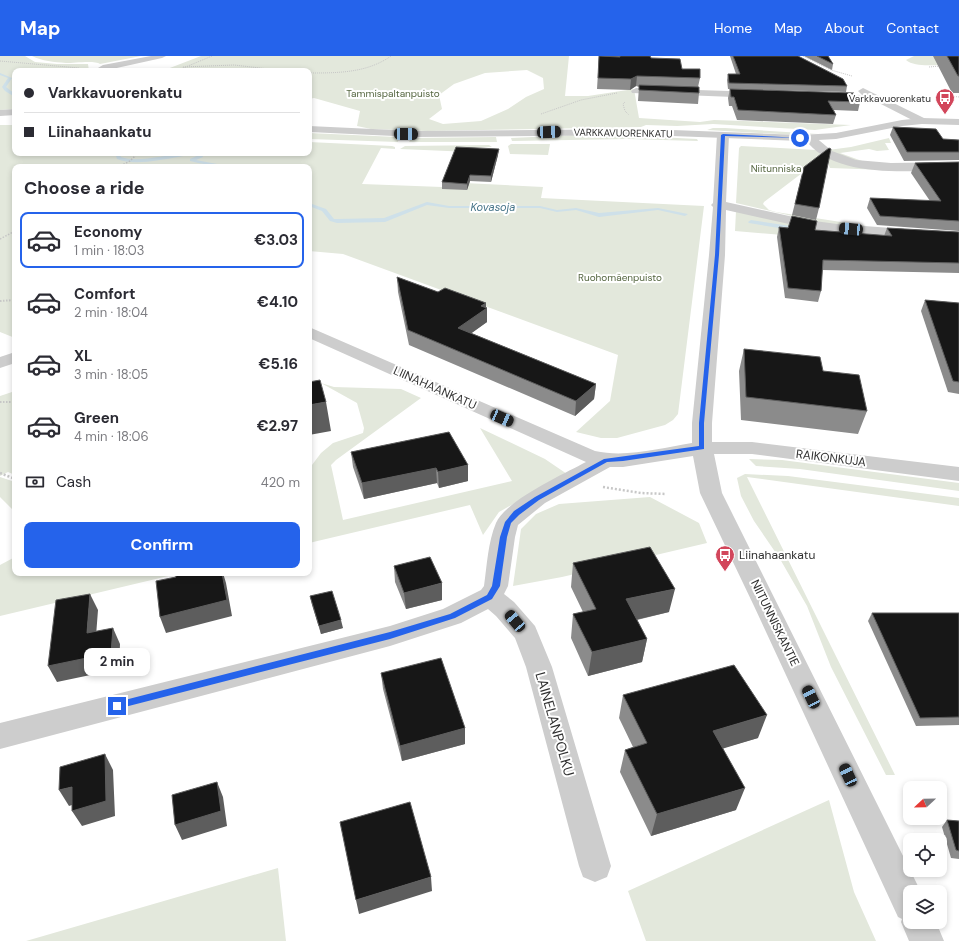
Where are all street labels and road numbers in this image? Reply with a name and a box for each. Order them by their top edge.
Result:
street label: VARKKAVUORENKATU [573,126,673,140]
street label: LIINAHAANKATU [391,363,479,414]
street label: RAIKONKUJA [795,446,867,470]
street label: NIITUNNISKANTIE [747,577,803,669]
street label: LAINELANPOLKU [532,670,578,778]

